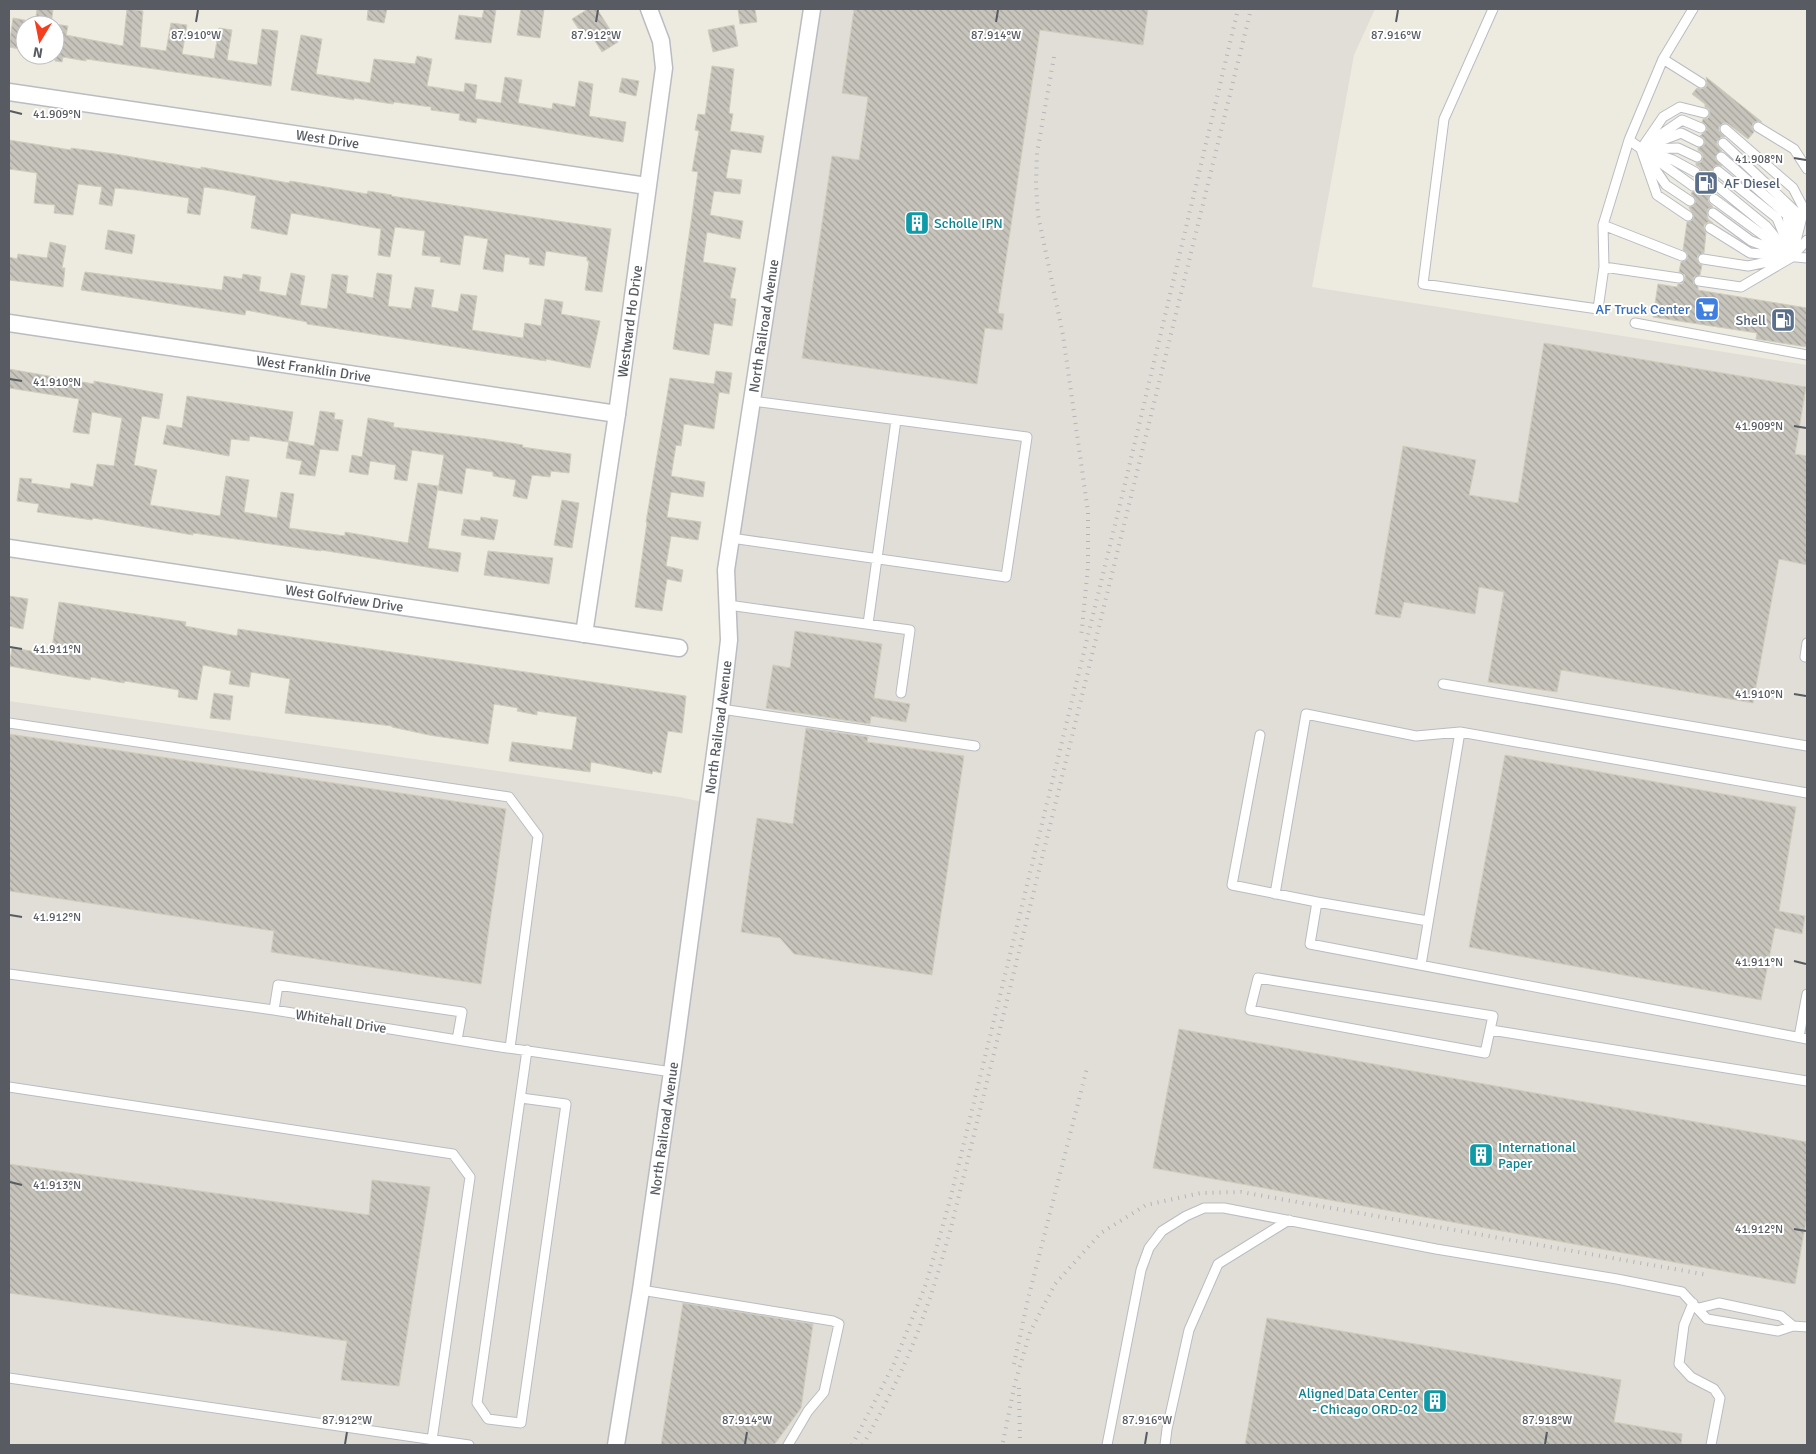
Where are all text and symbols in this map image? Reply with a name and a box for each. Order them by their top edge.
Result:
north arrow [15,15,65,65]
text: 87.910°W [171,28,221,43]
text: 87.912°W [571,28,621,43]
text: 87.914°W [971,28,1021,43]
text: 87.916°W [1371,28,1421,43]
text: N [32,43,44,62]
text: 41.909°N [33,107,81,122]
street label: West Drive [295,126,360,152]
text: 41.908°N [1735,152,1783,167]
fuel station icon: AF Diesel [1693,170,1719,196]
place label: AF Diesel [1724,175,1780,192]
building icon: Scholle IPN [904,210,930,236]
place label: Scholle IPN [934,215,1003,232]
street label: North Railroad Avenue [745,258,783,394]
street label: Westward Ho Drive [614,264,646,379]
supermarket icon: AF Truck Center [1694,296,1720,322]
place label: AF Truck Center [1595,301,1691,318]
fuel station icon: Shell [1770,307,1796,333]
place label: Shell [1736,312,1766,329]
street label: West Franklin Drive [255,352,372,386]
text: 41.910°N [33,375,81,390]
text: 41.909°N [1735,419,1783,434]
street label: West Golfview Drive [284,581,405,616]
text: 41.911°N [33,642,81,657]
street label: North Railroad Avenue [702,660,736,795]
text: 41.910°N [1735,687,1783,702]
text: 41.912°N [33,910,81,925]
text: 41.911°N [1735,955,1783,970]
street label: Whitehall Drive [294,1006,388,1037]
street label: North Railroad Avenue [647,1061,682,1197]
place label: International Paper [1498,1139,1576,1172]
building icon: International Paper [1468,1142,1494,1168]
text: 41.913°N [33,1178,81,1193]
text: 41.912°N [1735,1222,1783,1237]
place label: Aligned Data Center - Chicago ORD-02 [1298,1385,1419,1418]
building icon: Aligned Data Center - Chicago ORD-02 [1422,1388,1448,1414]
text: 87.912°W [322,1413,372,1428]
text: 87.914°W [722,1413,772,1428]
text: 87.916°W [1122,1413,1172,1428]
text: 87.918°W [1522,1413,1572,1428]

